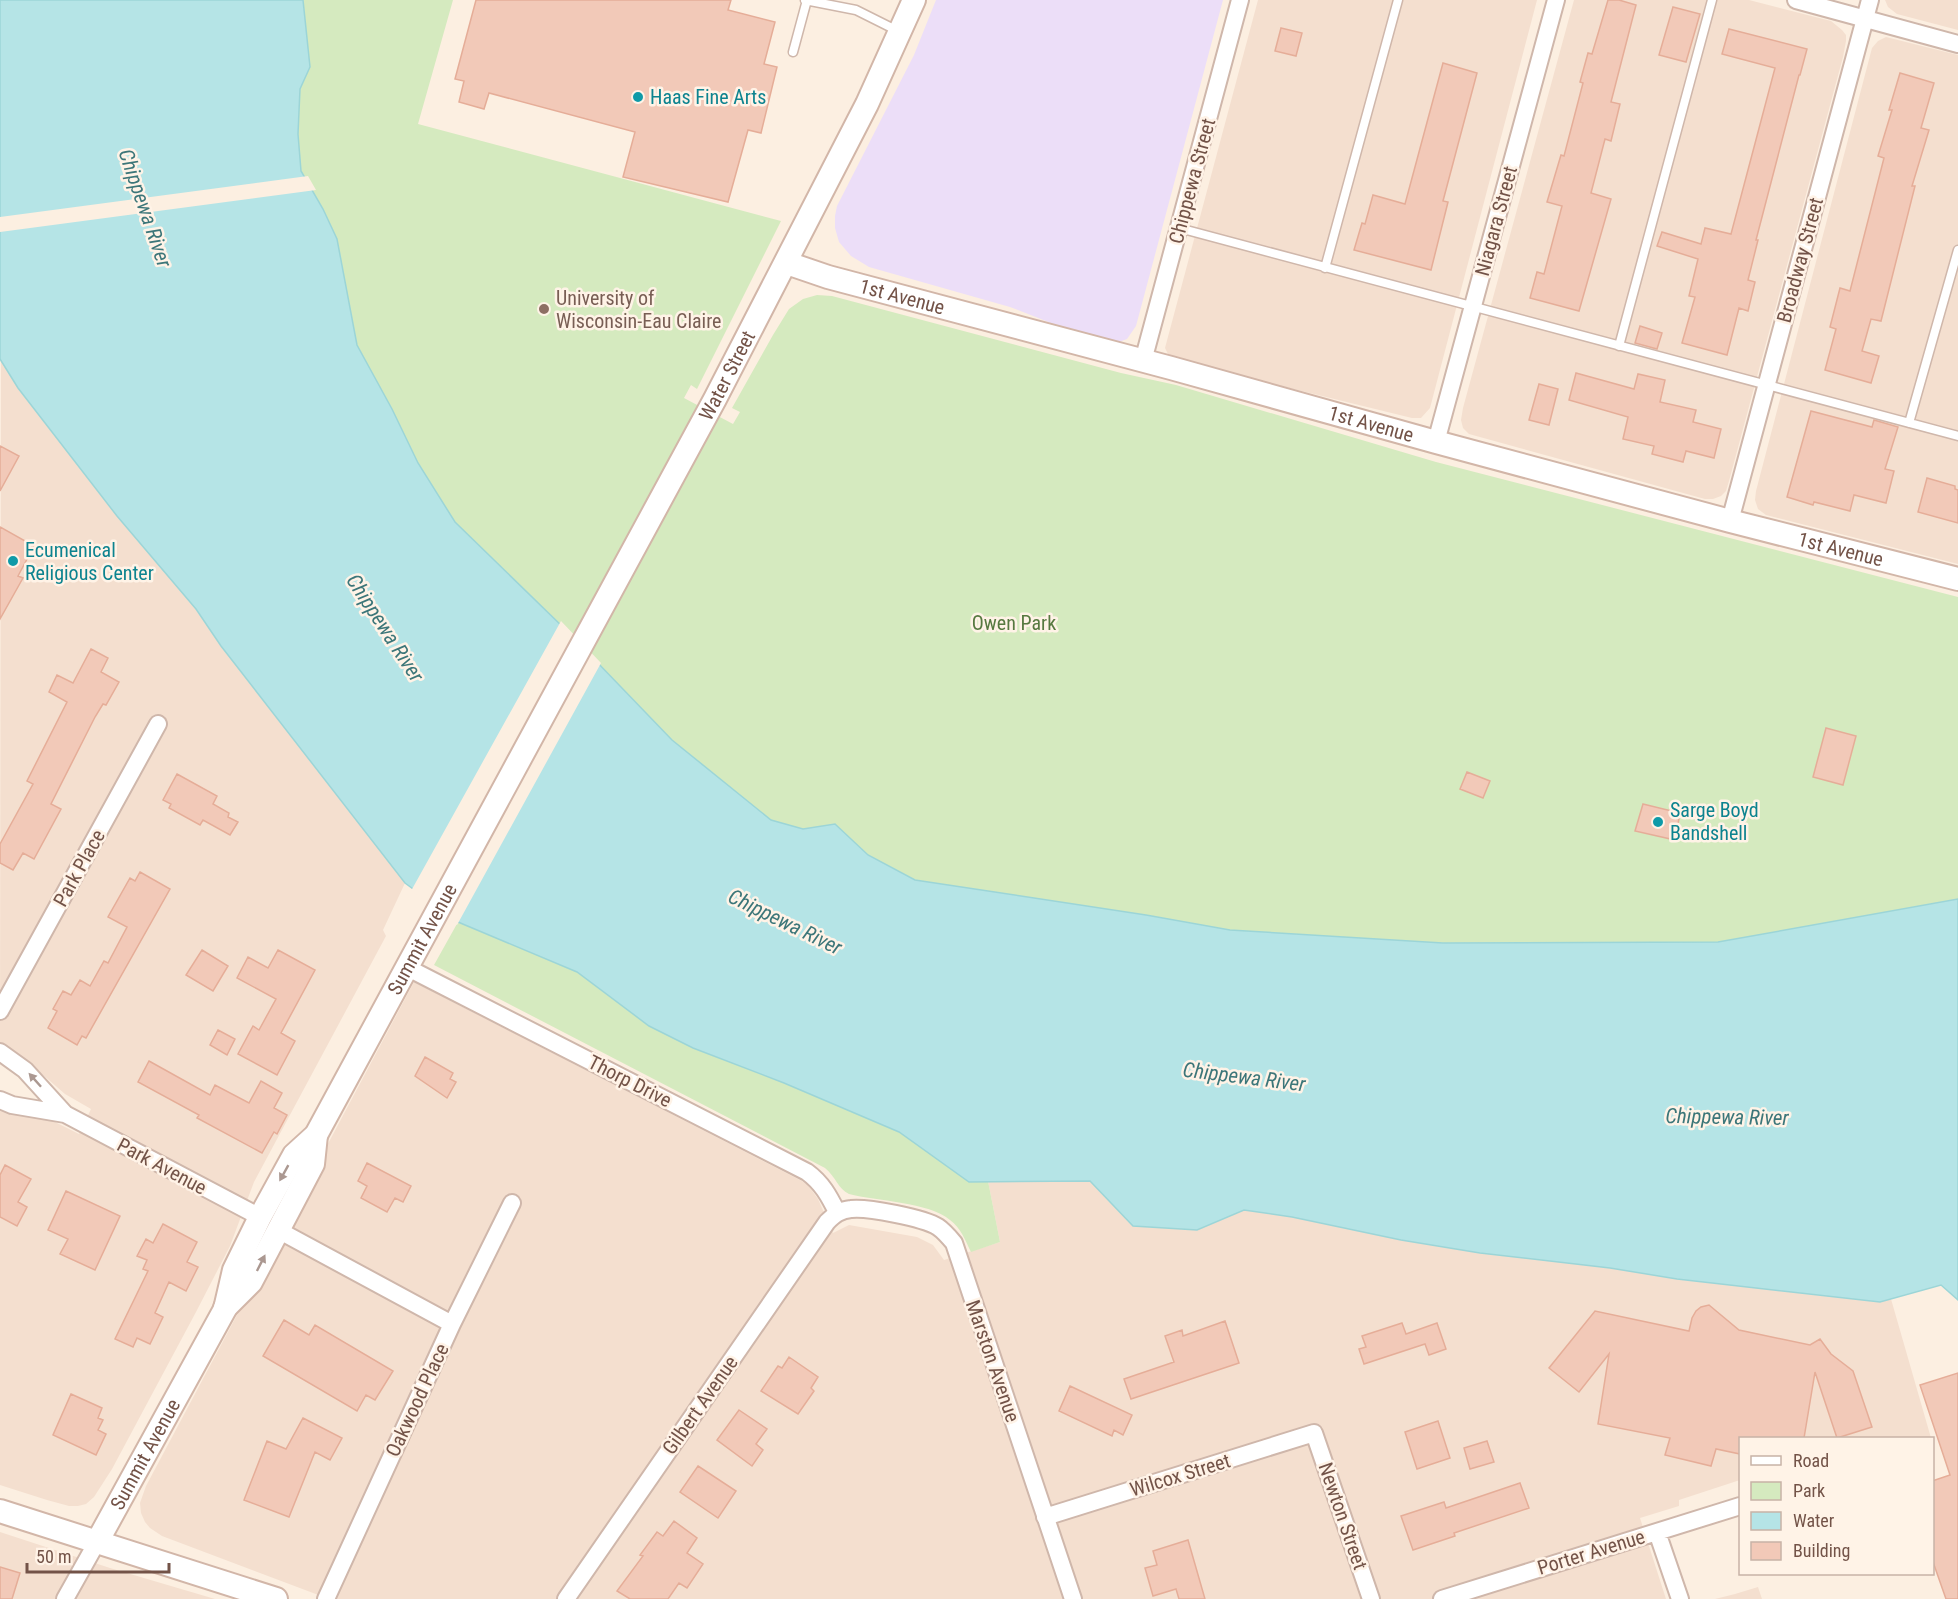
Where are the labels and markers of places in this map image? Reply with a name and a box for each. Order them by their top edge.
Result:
place label: Haas Fine Arts [650,85,766,109]
marker: Haas Fine Arts [631,90,645,104]
place label: University of Wisconsin-Eau Claire [556,286,721,333]
marker: University of Wisconsin-Eau Claire [537,302,551,316]
place label: Ecumenical Religious Center [25,538,154,585]
marker: Ecumenical Religious Center [6,554,20,568]
place label: Sarge Boyd Bandshell [1670,798,1759,845]
marker: Sarge Boyd Bandshell [1651,815,1665,829]

